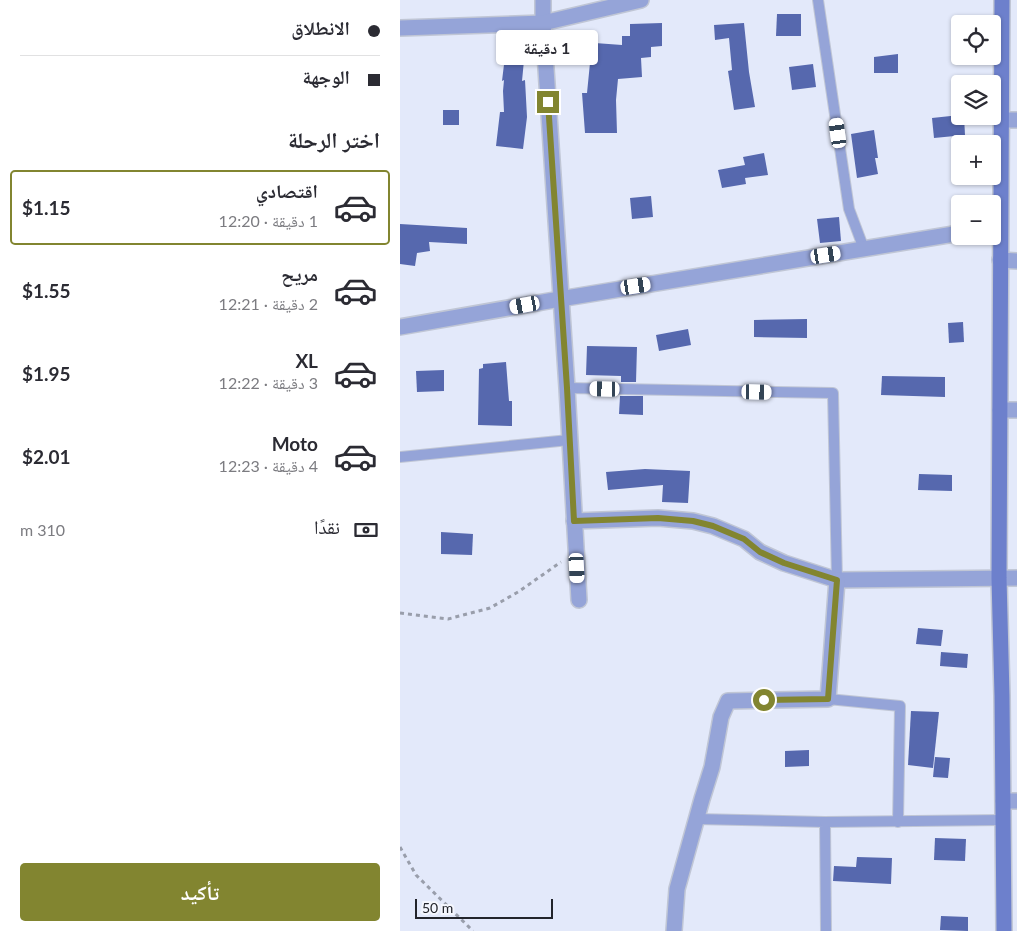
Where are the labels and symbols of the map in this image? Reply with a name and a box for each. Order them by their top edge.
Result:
callout: 1 دقيقة [497,29,599,64]
route end [537,91,559,113]
car [828,117,847,149]
car [810,245,841,265]
car [620,276,651,296]
car [508,295,541,315]
car [589,381,620,397]
car [741,384,772,400]
car [568,553,585,583]
route start [753,689,775,711]
scale bar [415,896,552,919]

